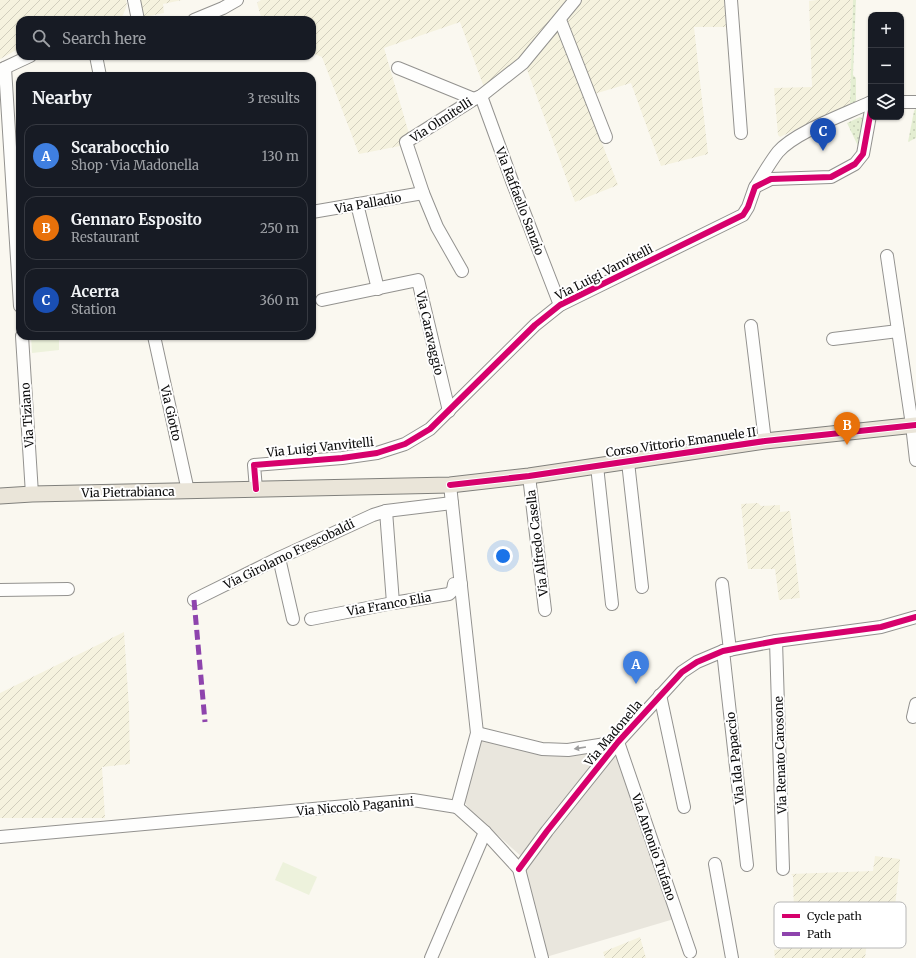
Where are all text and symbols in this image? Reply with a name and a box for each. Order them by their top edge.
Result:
map controls [868,12,904,120]
button: + [868,12,904,48]
search box [16,16,316,60]
icon: search [30,27,52,49]
text: Search here [62,29,146,48]
button: − [868,48,904,84]
button: layers [868,84,904,120]
text: Nearby [32,87,92,109]
text: 3 results [247,90,300,107]
street label: Via Olmitelli [406,94,475,146]
pin: C [810,118,836,151]
text: Scarabocchio [71,138,169,157]
street label: Via Raffaello Sanzio [492,144,547,257]
text: A [41,148,51,165]
text: 130 m [262,148,299,165]
text: Shop · Via Madonella [71,157,199,174]
street label: Via Palladio [333,190,402,216]
text: Gennaro Esposito [71,210,202,229]
text: B [41,220,51,237]
text: 250 m [260,220,299,237]
text: Restaurant [71,229,139,246]
street label: Via Luigi Vanvitelli [552,241,656,304]
text: Acerra [71,282,119,301]
street label: Via Caravaggio [413,289,447,376]
text: C [42,292,50,309]
text: 360 m [260,292,299,309]
text: Station [71,301,116,318]
street label: Via Tiziano [17,382,37,449]
street label: Via Giotto [157,383,185,442]
pin: B [834,412,860,445]
street label: Corso Vittorio Emanuele II [605,424,757,460]
street label: Via Luigi Vanvitelli [265,434,374,460]
street label: Via Pietrabianca [80,484,175,500]
street label: Via Alfredo Casella [523,488,551,598]
street label: Via Girolamo Frescobaldi [220,516,357,593]
your location [493,546,513,566]
street label: Via Franco Elia [345,589,433,619]
pin: A [623,651,649,684]
street label: Via Madonella [580,696,645,770]
street label: Via Renato Carosone [770,696,790,815]
street label: Via Ida Papaccio [723,711,747,806]
one-way arrow [574,745,586,751]
street label: Via Antonio Tufano [628,791,679,902]
street label: Via Niccolò Paganini [295,793,414,819]
legend [774,902,906,948]
text: Cycle path [807,909,862,923]
text: Path [807,927,832,941]

